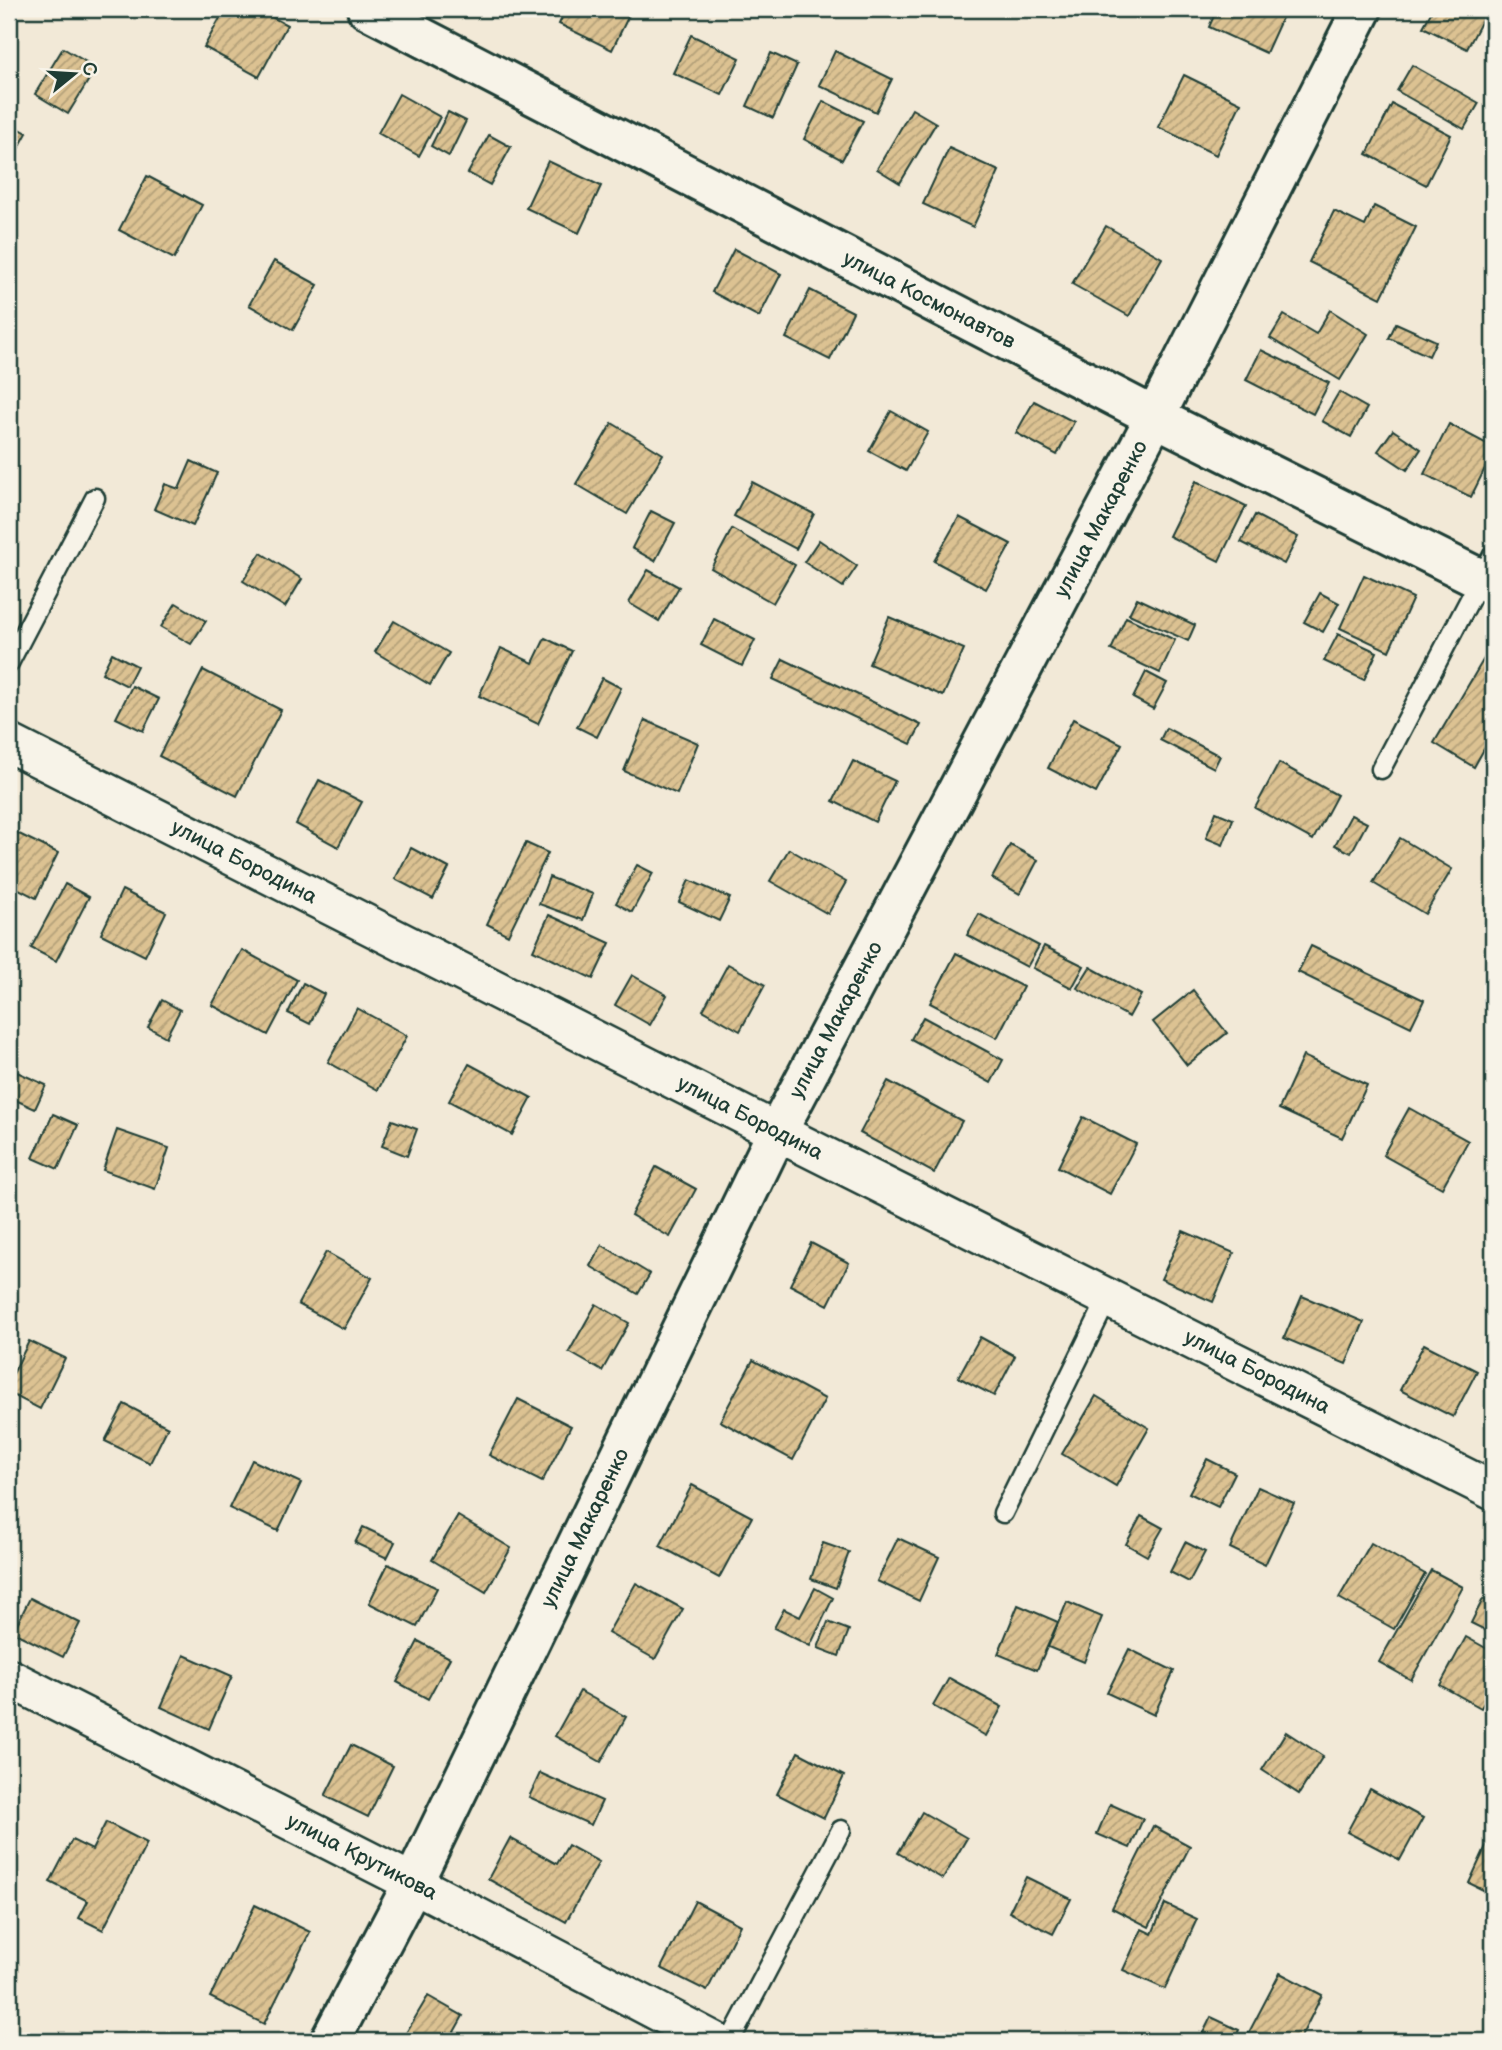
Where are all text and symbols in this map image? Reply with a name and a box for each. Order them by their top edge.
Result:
north arrow [38,38,108,108]
text: С [76,59,102,79]
street label: улица Космонавтов [839,246,1019,354]
street label: улица Макаренко [1049,436,1153,602]
street label: улица Бородина [167,814,322,910]
street label: улица Макаренко [784,937,888,1103]
street label: улица Бородина [673,1070,828,1166]
street label: улица Бородина [1180,1324,1335,1420]
street label: улица Макаренко [536,1444,634,1612]
street label: улица Крутикова [283,1808,442,1906]

